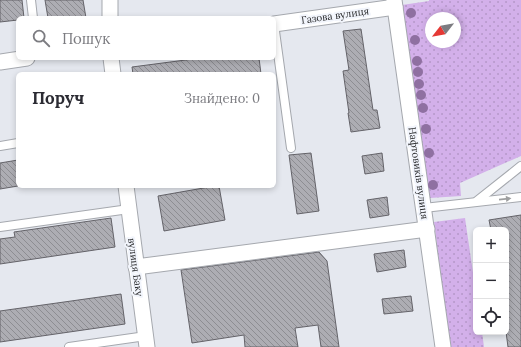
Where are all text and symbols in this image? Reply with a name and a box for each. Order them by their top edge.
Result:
street label: Газова вулиця [300,4,370,27]
north arrow [425,12,461,48]
search box [16,16,276,60]
icon: search [30,27,52,49]
text: Пошук [62,29,110,48]
text: Поруч [32,87,84,109]
text: Знайдено: 0 [184,90,260,107]
street label: Нафтовиків вулиця [406,126,431,220]
one-way arrow [499,196,511,202]
map controls [473,227,509,335]
button: + [473,227,509,263]
street label: вулиця Баку [125,237,146,298]
button: − [473,263,509,299]
button: locate [473,299,509,335]

